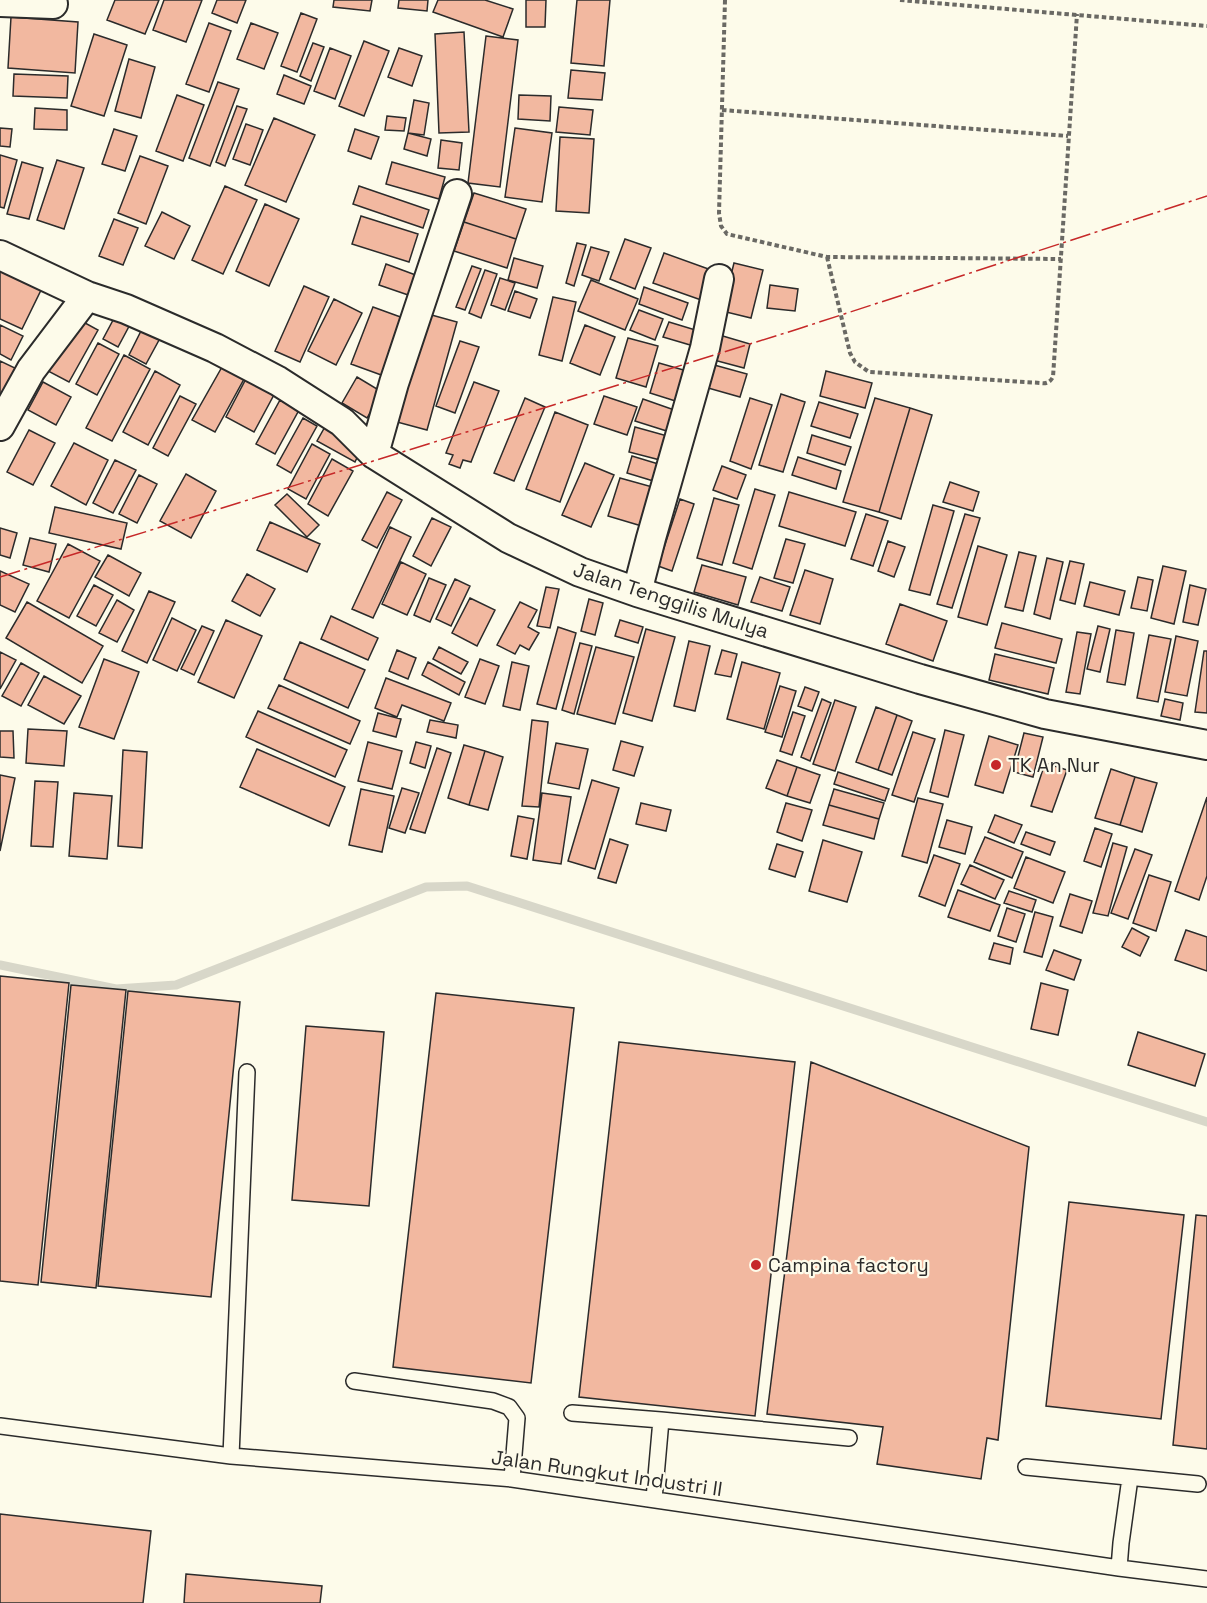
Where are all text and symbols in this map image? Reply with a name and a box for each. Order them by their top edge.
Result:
street label: Jalan Tenggilis Mulya [570,556,772,644]
place label: TK An Nur [1008,752,1100,778]
marker: TK An Nur [989,758,1003,772]
place label: Campina factory [768,1252,929,1278]
marker: Campina factory [749,1258,763,1272]
street label: Jalan Rungkut Industri II [490,1444,724,1502]

